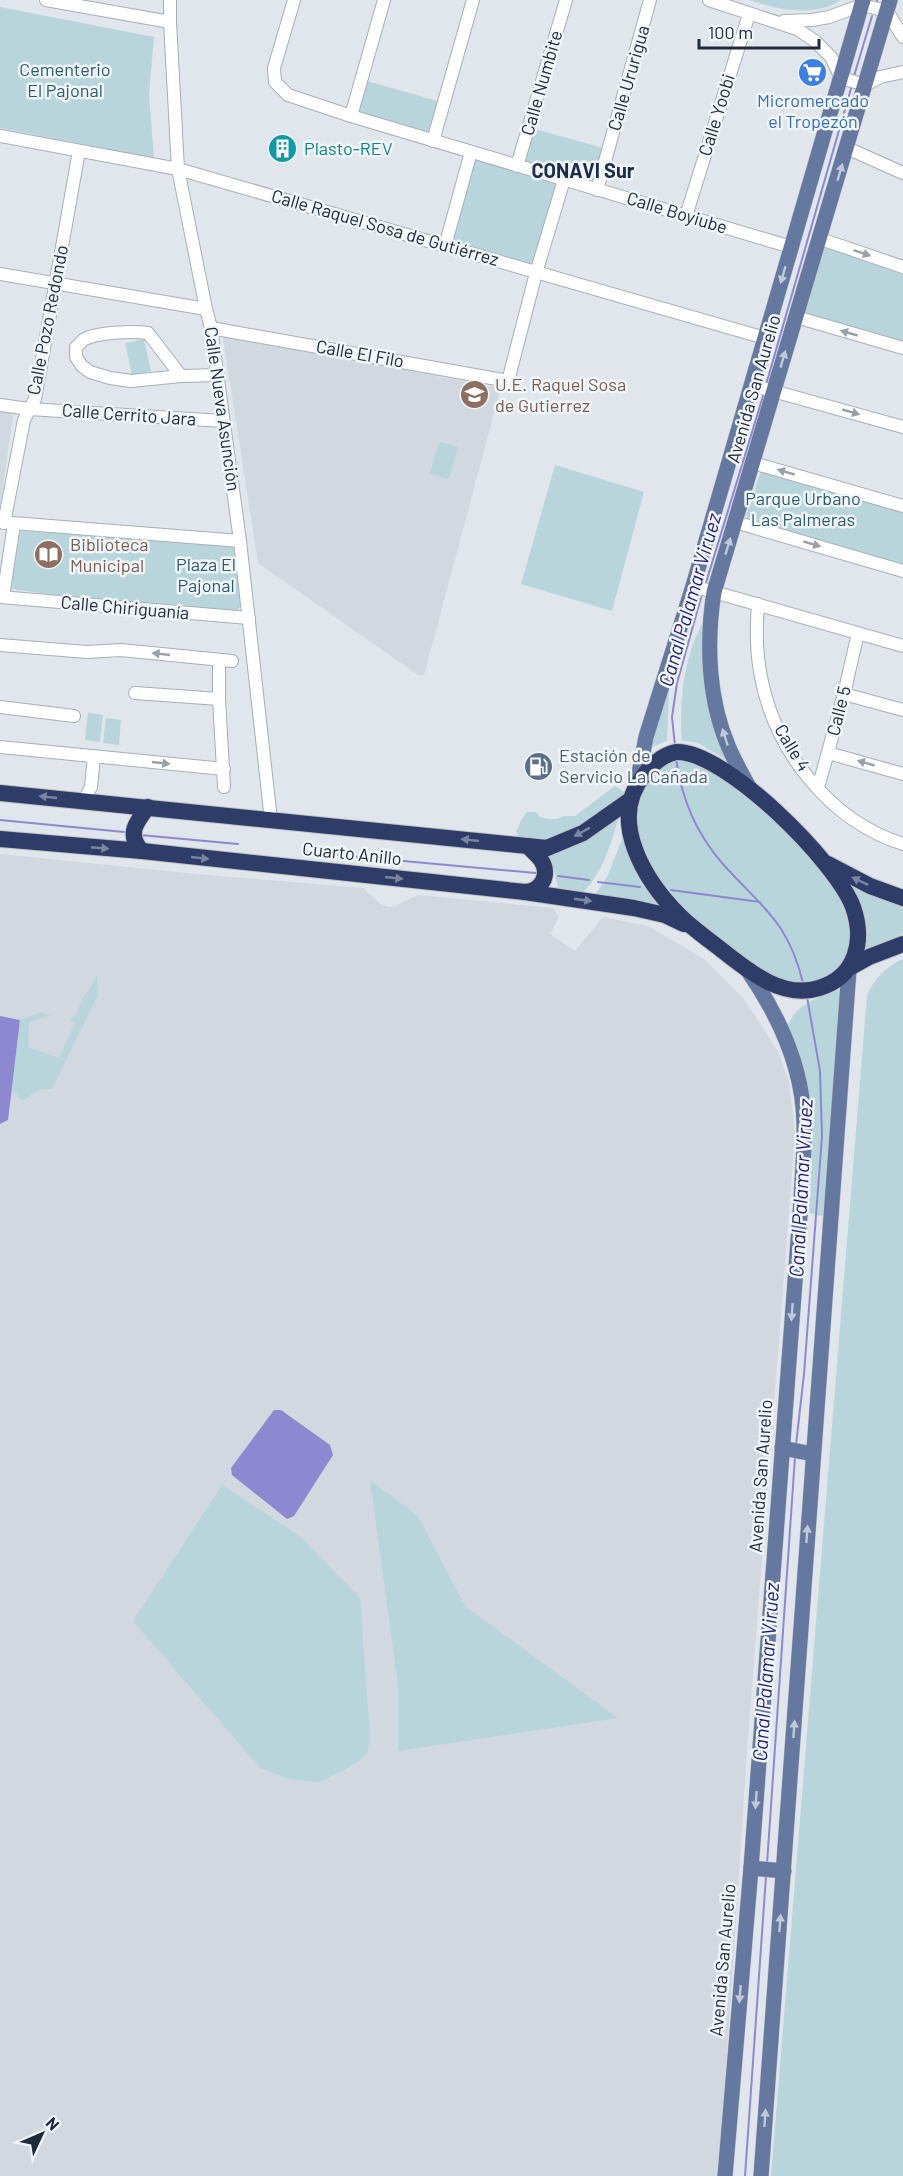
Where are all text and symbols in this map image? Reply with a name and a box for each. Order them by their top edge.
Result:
scale bar [699,12,819,50]
text: 100 m [708,21,753,43]
street label: Calle Ururigua [602,22,654,133]
street label: Calle Numbite [516,28,567,138]
supermarket icon: Micromercado el Tropezón [797,56,829,88]
park label: Cementerio El Pajonal [19,58,111,101]
street label: Calle Yoobi [693,71,739,158]
place label: Micromercado el Tropezón [757,89,869,132]
building icon: Plasto-REV [267,133,299,165]
place label: Plasto-REV [304,137,393,159]
district label: CONAVI Sur [531,158,635,182]
one-way arrow [836,163,845,181]
street label: Calle Raquel Sosa de Gutiérrez [269,184,501,270]
street label: Calle Boyiube [624,186,730,238]
street label: Calle Pozo Redondo [22,243,72,397]
one-way arrow [853,248,871,258]
one-way arrow [778,266,787,284]
street label: Avenida San Aurelio [721,312,785,465]
street label: Calle Nueva Asunción [201,325,245,493]
one-way arrow [840,328,858,337]
street label: Calle El Filo [315,334,406,372]
one-way arrow [779,350,789,368]
place label: U.E. Raquel Sosa de Gutierrez [495,373,626,416]
school or university icon: U.E. Raquel Sosa de Gutierrez [458,379,490,411]
street label: Calle Cerrito Jara [61,398,197,430]
one-way arrow [842,408,860,417]
one-way arrow [777,467,795,476]
park label: Parque Urbano Las Palmeras [745,487,861,530]
water label: Canal Palamar Viruez [653,510,725,689]
place label: Biblioteca Municipal [70,533,149,576]
one-way arrow [724,537,733,555]
library icon: Biblioteca Municipal [33,539,65,571]
one-way arrow [803,540,821,549]
park label: Plaza El Pajonal [176,553,236,596]
street label: Calle Chiriguanía [60,590,190,624]
one-way arrow [151,649,170,659]
street label: Calle 5 [821,683,855,738]
street label: Calle 4 [770,720,816,775]
one-way arrow [720,728,729,746]
place label: Estación de Servicio La Cañada [559,744,708,787]
fuel station icon: Estación de Servicio La Cañada [522,750,554,782]
one-way arrow [151,758,170,768]
one-way arrow [857,758,875,768]
one-way arrow [38,792,57,802]
one-way arrow [573,827,590,837]
one-way arrow [460,835,479,845]
street label: Cuarto Anillo [301,837,403,869]
one-way arrow [91,843,110,852]
one-way arrow [191,853,210,862]
one-way arrow [385,873,404,883]
one-way arrow [851,877,869,887]
one-way arrow [574,895,593,904]
water label: Canal Palamar Viruez [783,1098,817,1278]
one-way arrow [788,1303,797,1322]
street label: Avenida San Aurelio [744,1399,776,1553]
one-way arrow [803,1525,812,1544]
water label: Canal Palamar Viruez [747,1582,783,1762]
one-way arrow [789,1719,798,1738]
one-way arrow [751,1790,761,1809]
street label: Avenida San Aurelio [704,1883,740,2037]
one-way arrow [775,1914,784,1933]
one-way arrow [735,1985,745,2004]
north arrow [12,2104,72,2164]
one-way arrow [760,2108,770,2127]
text: N [43,2113,64,2134]

